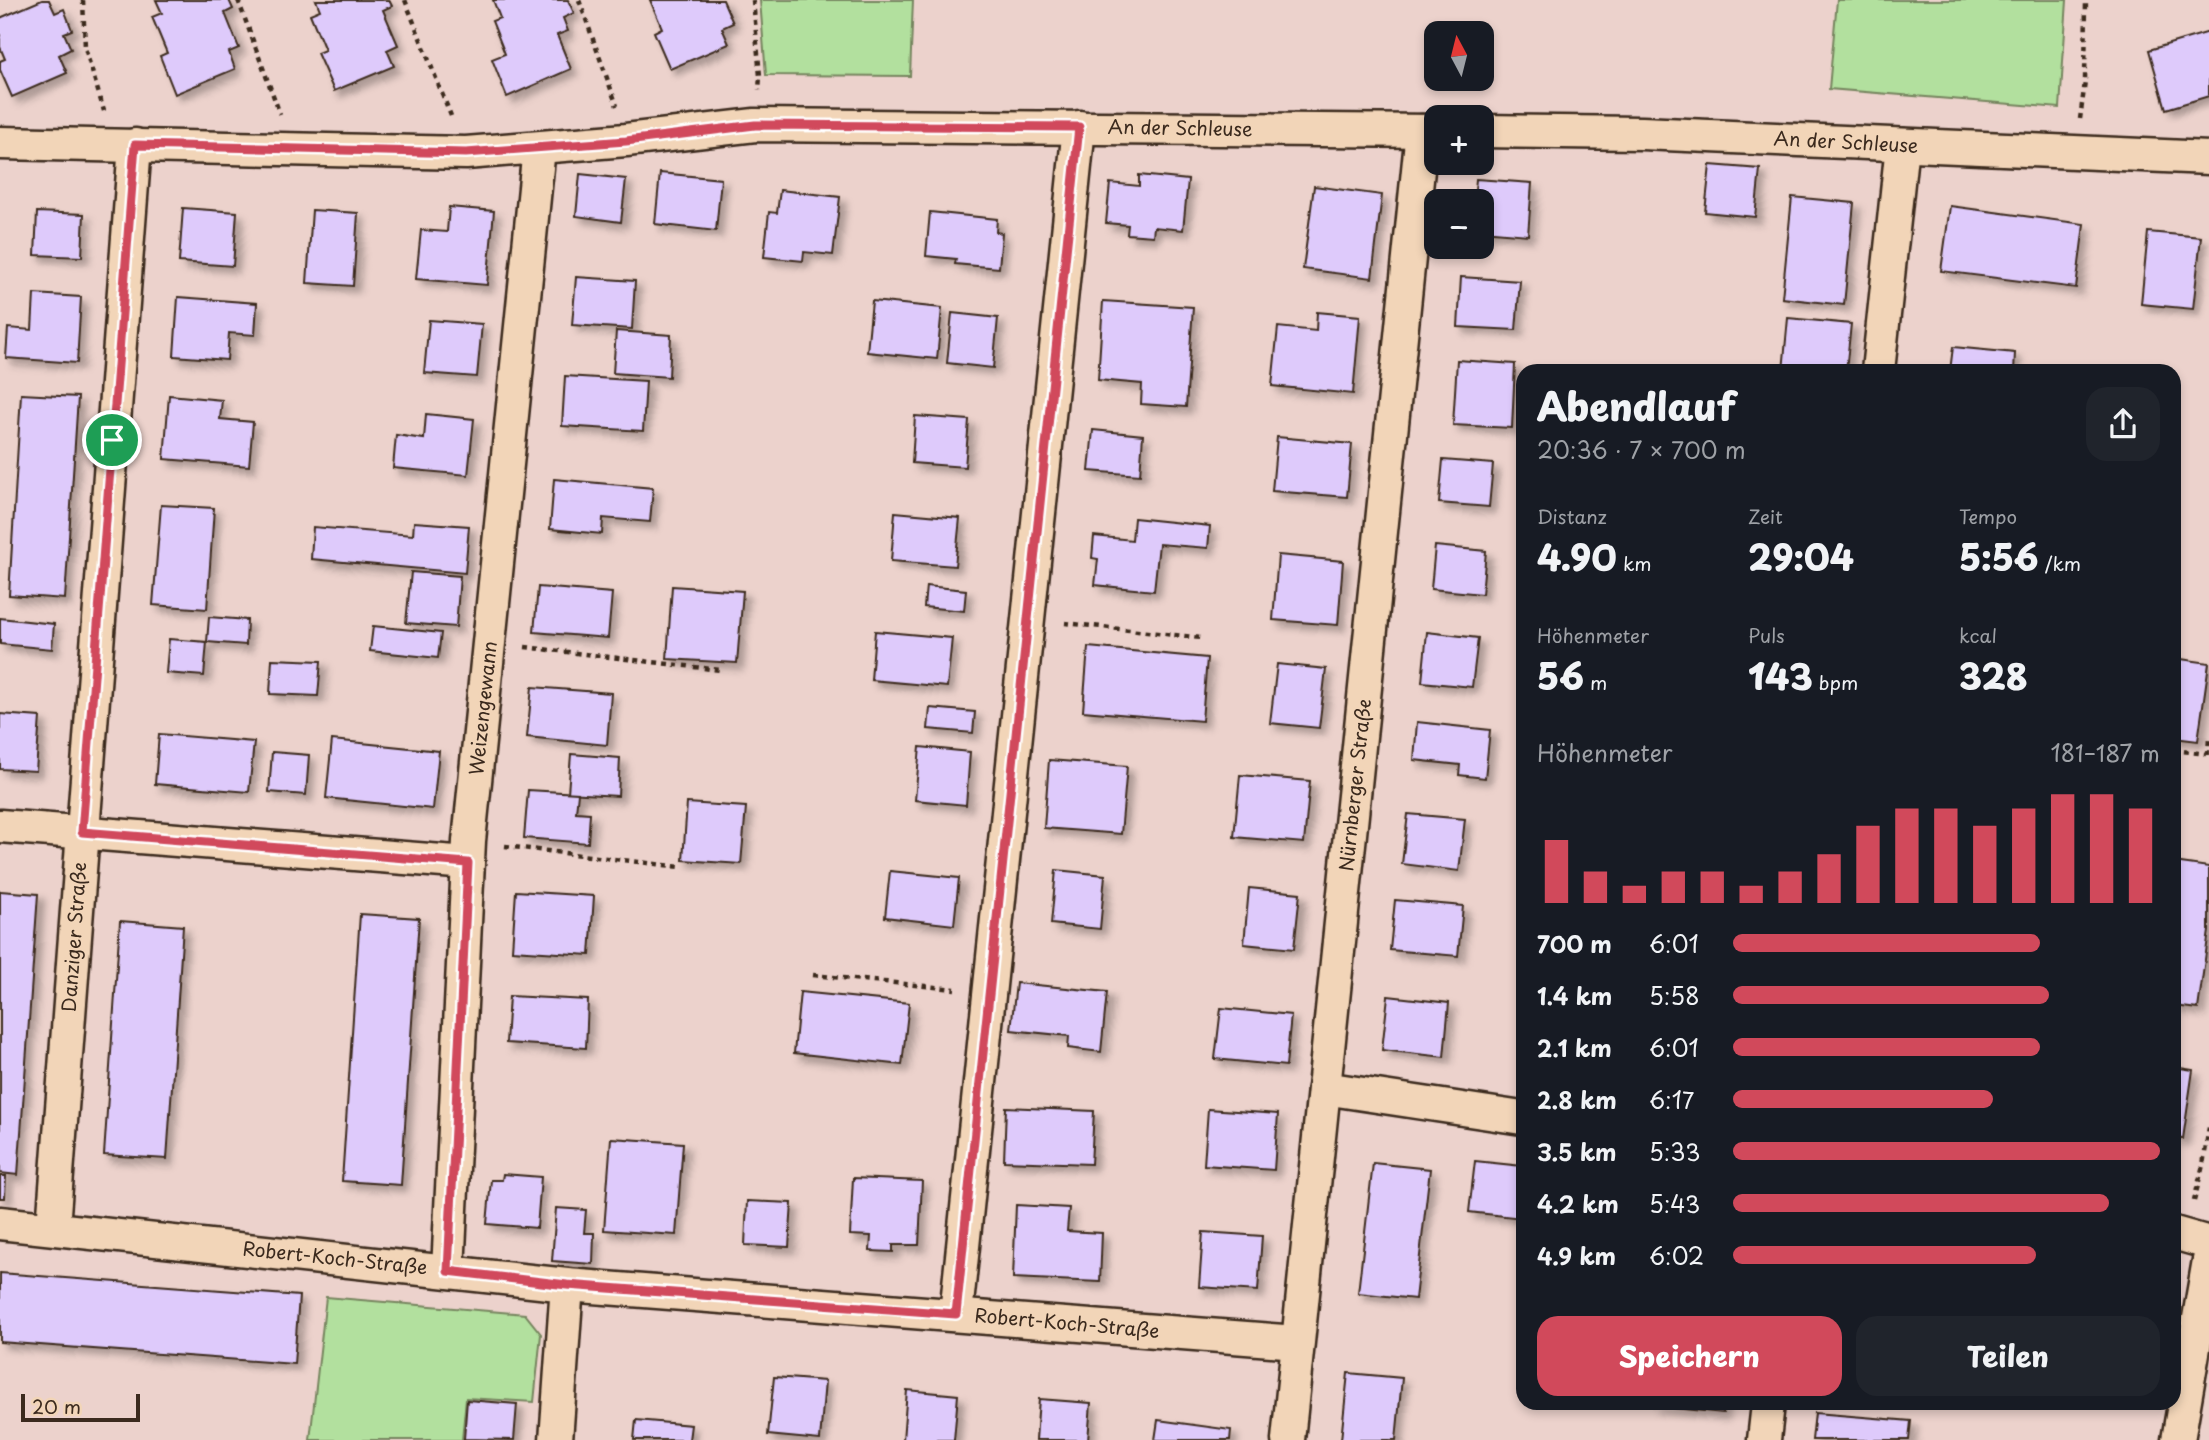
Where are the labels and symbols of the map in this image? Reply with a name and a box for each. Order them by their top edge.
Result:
north arrow [1424,21,1494,91]
street label: An der Schleuse [1107,112,1253,142]
street label: An der Schleuse [1773,123,1919,159]
pin [82,410,142,470]
street label: Weizengewann [461,639,503,776]
street label: Nürnberger Straße [1331,697,1377,873]
street label: Danziger Straße [54,861,92,1013]
street label: Robert-Koch-Straße [241,1233,429,1281]
street label: Robert-Koch-Straße [973,1300,1161,1344]
scale bar [21,1391,140,1423]

